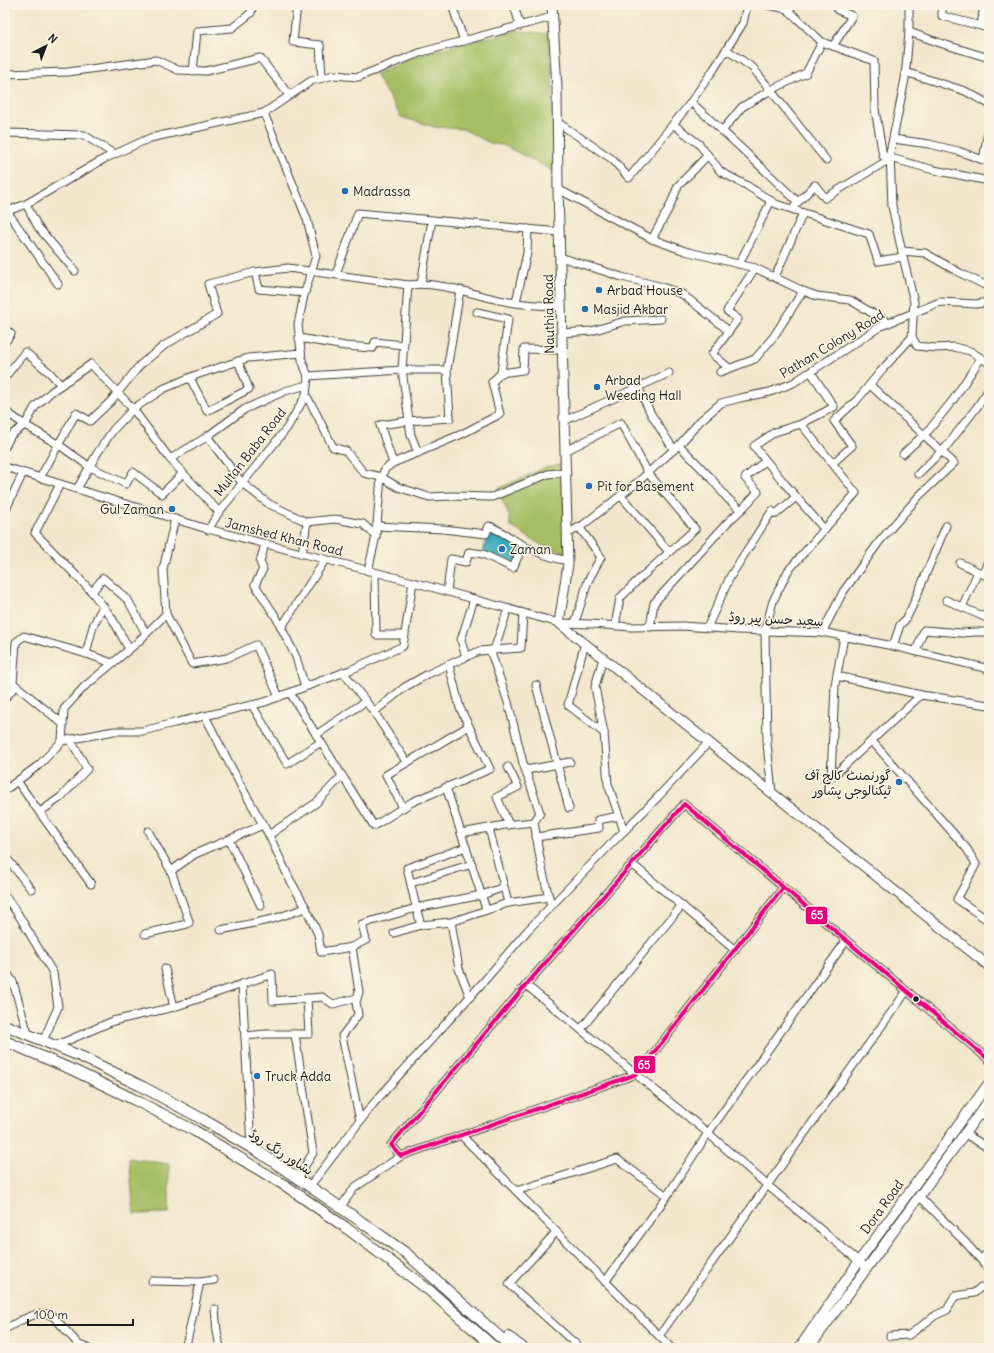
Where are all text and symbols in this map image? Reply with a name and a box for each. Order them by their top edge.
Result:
north arrow [26,26,66,66]
text: N [45,31,60,46]
place label: Madrassa [353,183,410,200]
marker: Madrassa [340,186,350,196]
street label: Nauthia Road [540,274,558,354]
place label: Arbad House [607,282,683,299]
marker: Arbad House [594,285,604,295]
place label: Masjid Akbar [593,301,669,318]
marker: Masjid Akbar [580,304,590,314]
street label: Pathan Colony Road [777,306,888,382]
place label: Arbad Weeding Hall [605,372,681,404]
marker: Arbad Weeding Hall [592,382,602,392]
street label: Multan Baba Road [210,404,290,500]
place label: Pit for Basement [597,478,695,495]
marker: Pit for Basement [584,481,594,491]
place label: Gul Zaman [100,501,164,518]
marker: Gul Zaman [167,504,177,514]
street label: Jamshed Khan Road [223,514,345,560]
place label: Zaman [510,541,551,558]
marker: Zaman [497,544,507,554]
street label: سعید حسن پیر روڈ [728,608,824,630]
place label: گورنمنٹ کالج آف ٹیکنالوجی پشاور [805,767,891,800]
marker: گورنمنٹ کالج آف ٹیکنالوجی پشاور [894,777,904,787]
line badge: 65 [805,906,828,925]
text: 65 [811,908,823,922]
unlabelled marker [911,994,921,1004]
line badge: 65 [633,1055,656,1074]
text: 65 [638,1058,650,1072]
place label: Truck Adda [265,1068,331,1085]
marker: Truck Adda [252,1071,262,1081]
street label: پشاور رنگ روڈ [246,1125,317,1179]
street label: Dora Road [857,1176,908,1237]
scale bar [28,1301,133,1327]
text: 100 m [34,1307,68,1322]

